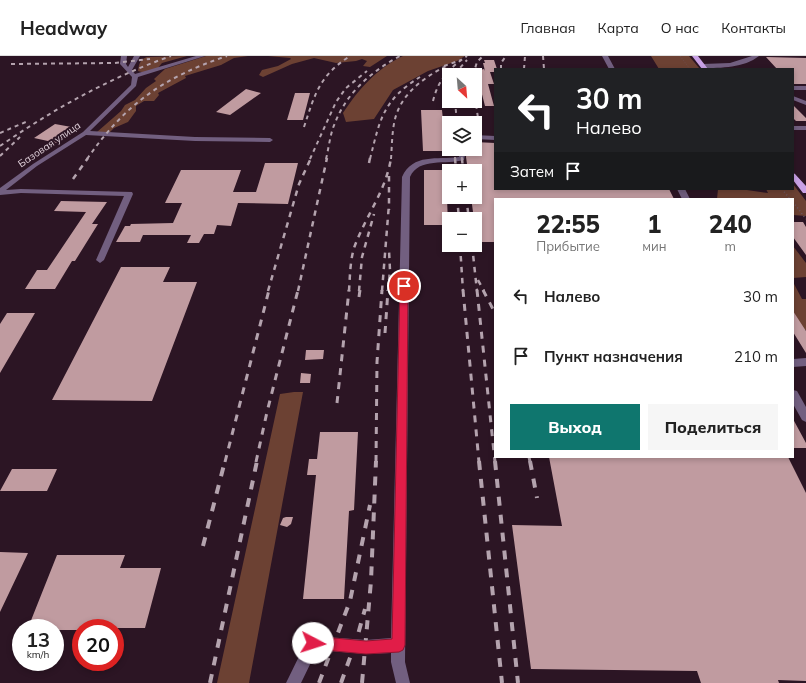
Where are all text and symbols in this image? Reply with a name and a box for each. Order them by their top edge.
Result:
text: Headway [20,16,107,40]
text: Главная [521,19,576,37]
text: Карта [598,19,639,37]
text: О нас [661,19,699,37]
text: Контакты [721,19,786,37]
north arrow [442,68,482,108]
map controls [442,68,482,252]
text: 30 m [576,81,642,116]
icon: left [510,84,562,136]
button: layers [442,116,482,156]
text: Налево [576,116,642,139]
street label: Базовая улица [16,119,83,170]
icon: arrive [562,160,584,182]
text: Затем [510,162,554,181]
button: + [442,164,482,204]
text: 22:55 [536,209,600,239]
text: 1 [647,209,662,239]
text: 240 [709,209,752,239]
button: − [442,212,482,252]
text: Прибытие [536,238,600,254]
text: мин [642,238,666,254]
text: m [725,238,736,254]
pin [387,269,421,303]
icon: arrive [393,275,415,297]
icon: left [510,285,532,307]
text: Налево [544,287,600,306]
text: 30 m [743,287,778,306]
icon: arrive [510,345,532,367]
text: Пункт назначения [544,347,683,366]
text: 210 m [734,347,778,366]
button: Выход [510,404,640,450]
button: Поделиться [648,404,778,450]
speed limit sign: 20 [72,619,124,671]
position arrow [292,622,334,664]
text: 13 [26,627,50,652]
text: km/h [27,648,49,661]

